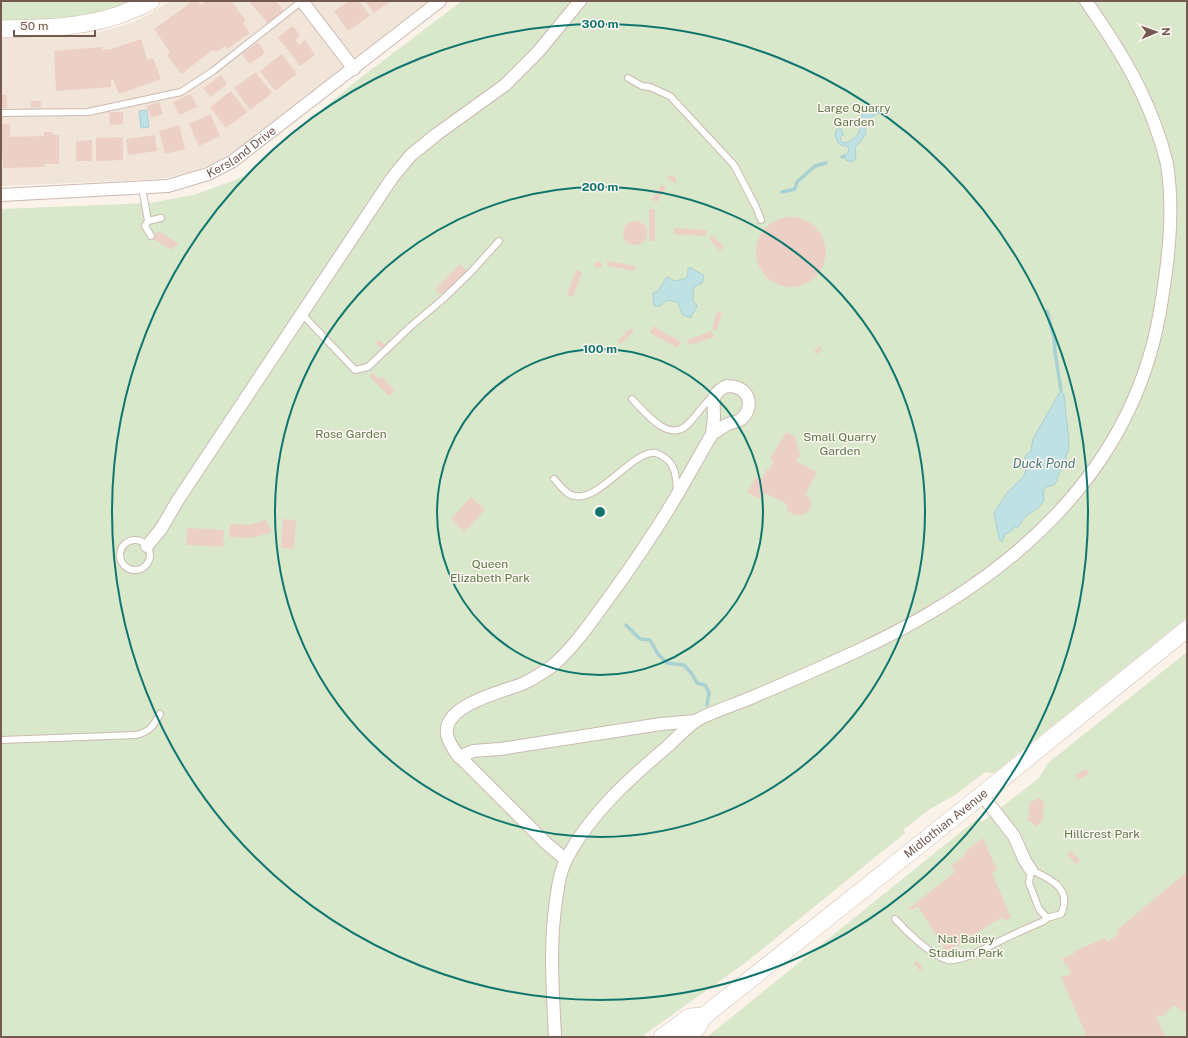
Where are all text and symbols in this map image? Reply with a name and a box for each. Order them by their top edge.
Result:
scale bar [14,12,95,38]
north arrow [1136,12,1176,52]
text: 300 m [582,17,619,31]
text: 50 m [20,19,48,33]
text: N [1160,27,1172,36]
park label: Large Quarry Garden [817,101,891,129]
street label: Kersland Drive [204,123,279,181]
text: 200 m [582,180,618,194]
text: 100 m [583,342,617,356]
park label: Rose Garden [315,427,387,441]
park label: Small Quarry Garden [803,430,877,458]
water label: Duck Pond [1013,456,1076,471]
centre of rings [593,505,607,519]
park label: Queen Elizabeth Park [450,557,530,585]
street label: Midlothian Avenue [901,786,991,861]
park label: Hillcrest Park [1064,827,1140,841]
park label: Nat Bailey Stadium Park [928,932,1004,960]

